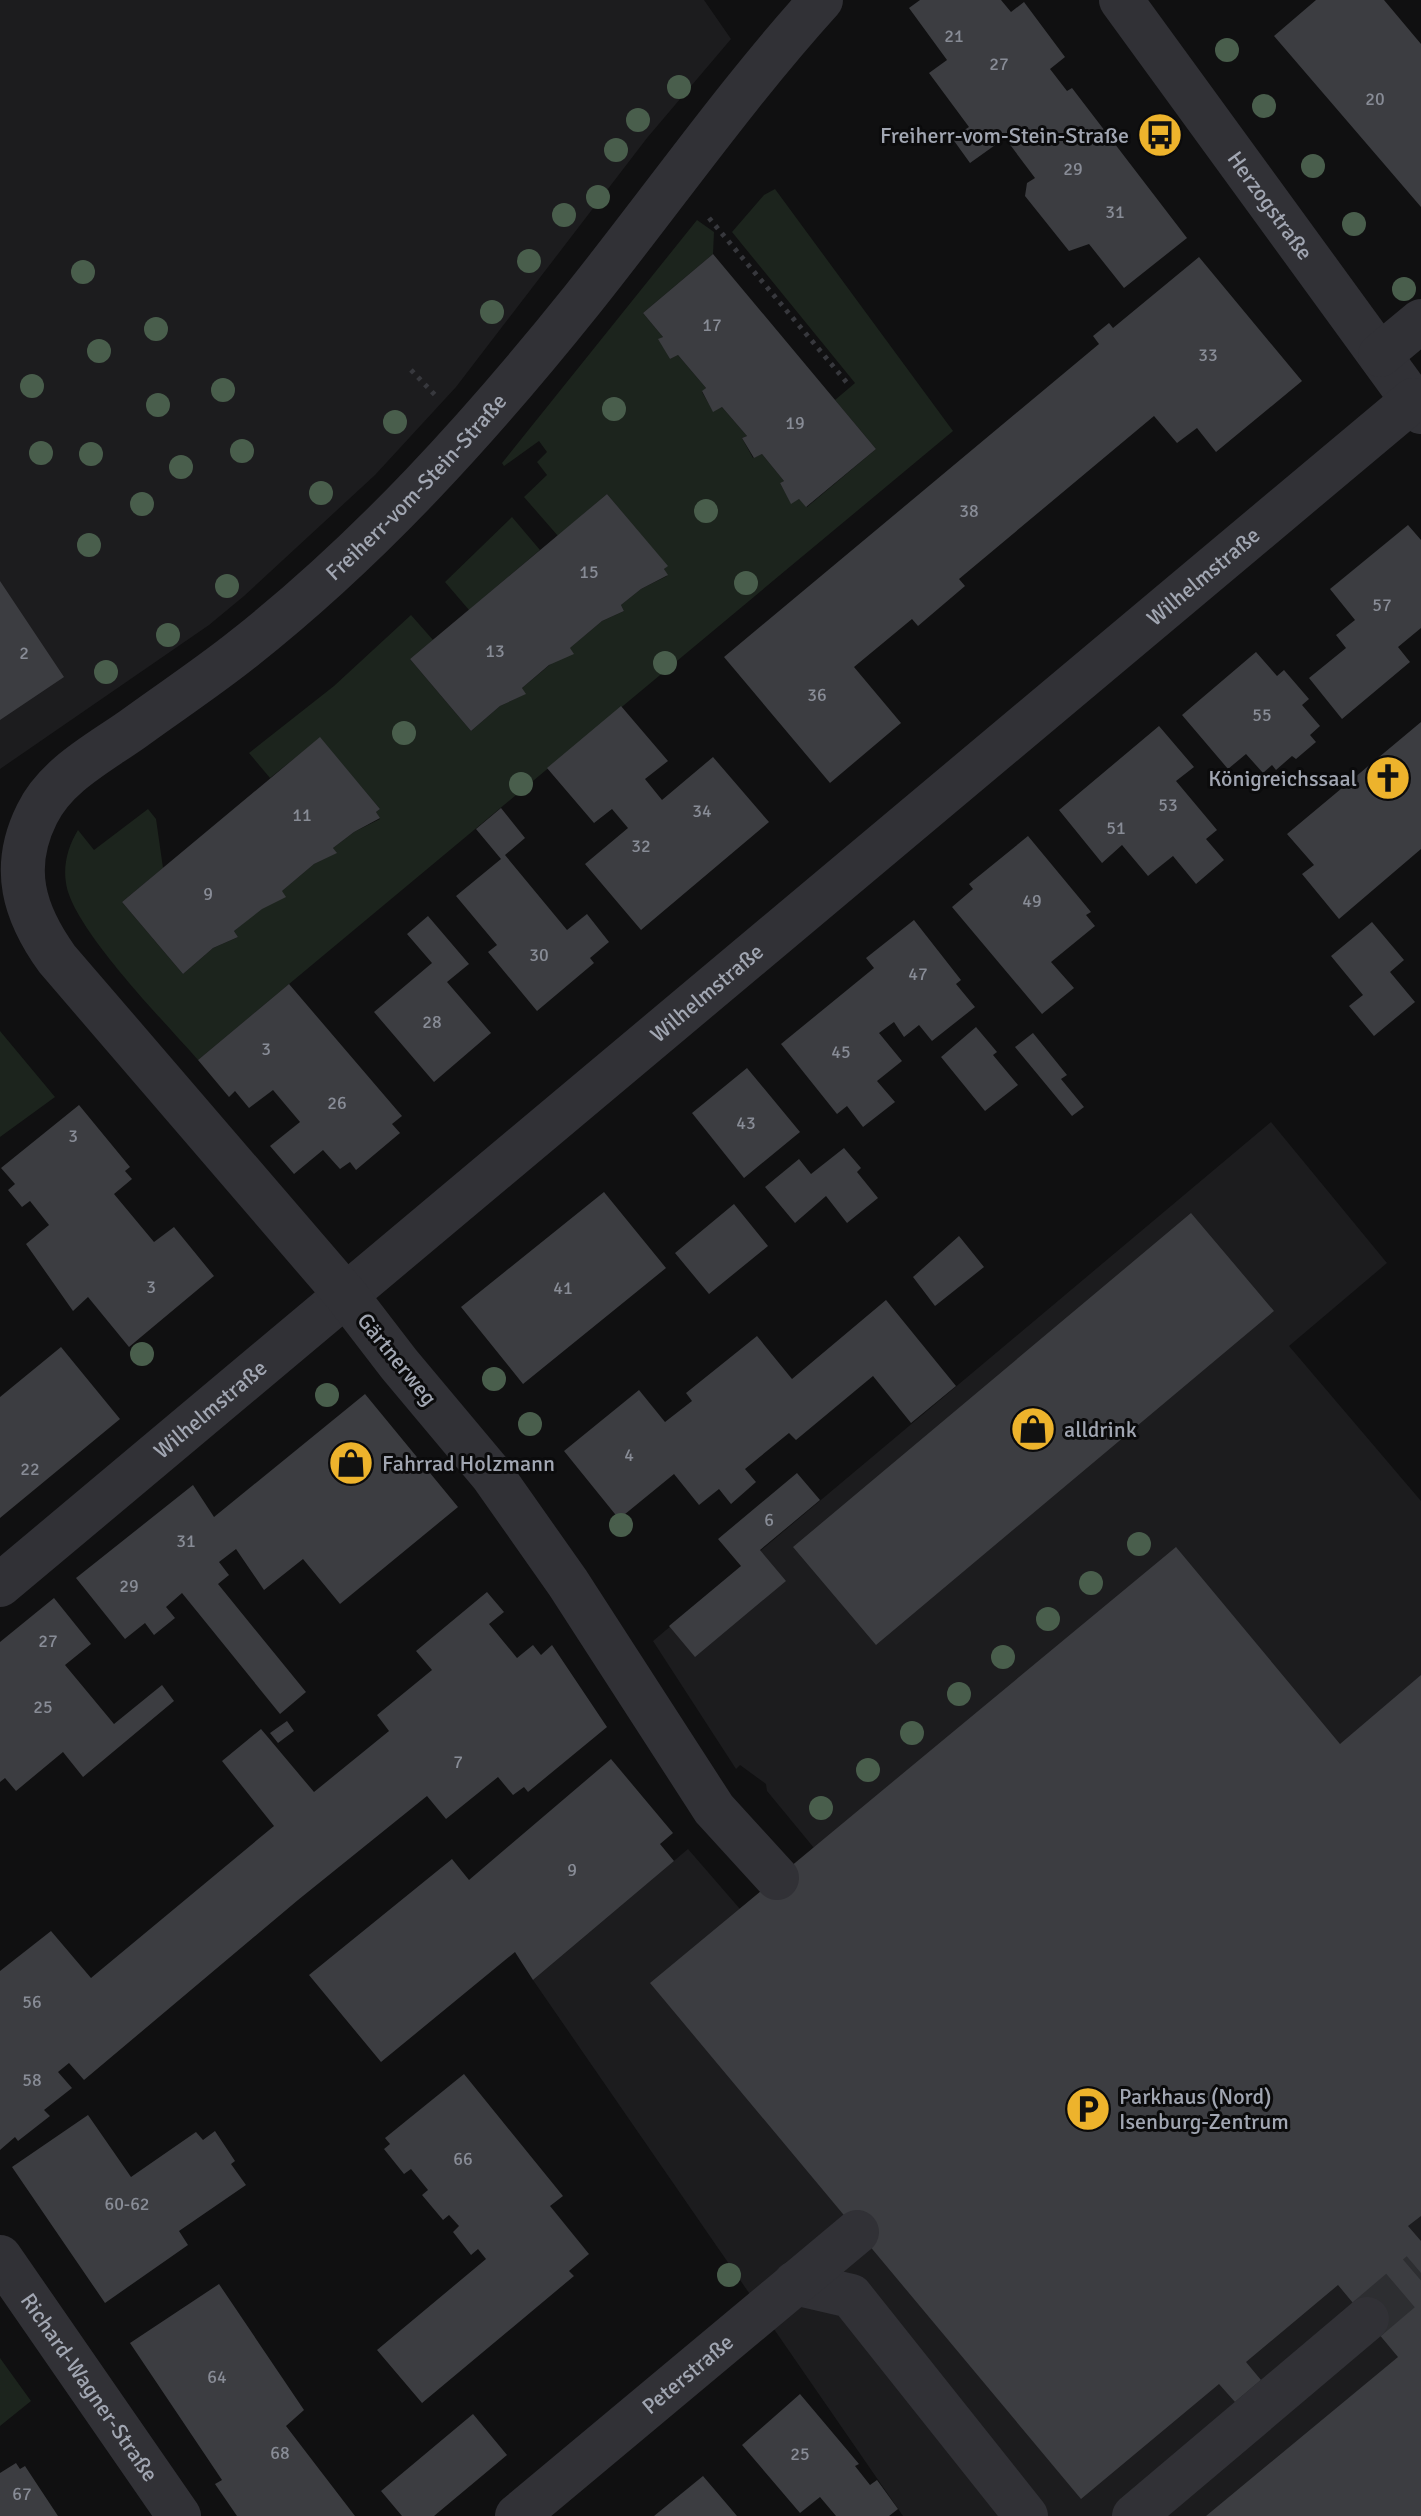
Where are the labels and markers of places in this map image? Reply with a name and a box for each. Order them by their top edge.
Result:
bus stop icon: Freiherr-vom-Stein-Straße [1136,111,1184,159]
place label: Freiherr-vom-Stein-Straße [880,122,1129,149]
church icon: Königreichssaal [1364,754,1412,802]
place label: Königreichssaal [1208,765,1357,792]
shop icon: alldrink [1009,1405,1057,1453]
place label: alldrink [1064,1416,1137,1443]
shop icon: Fahrrad Holzmann [327,1439,375,1487]
place label: Fahrrad Holzmann [382,1450,555,1477]
place label: Parkhaus (Nord) Isenburg-Zentrum [1119,2083,1289,2135]
parking icon: Parkhaus (Nord) Isenburg-Zentrum [1064,2085,1112,2133]

